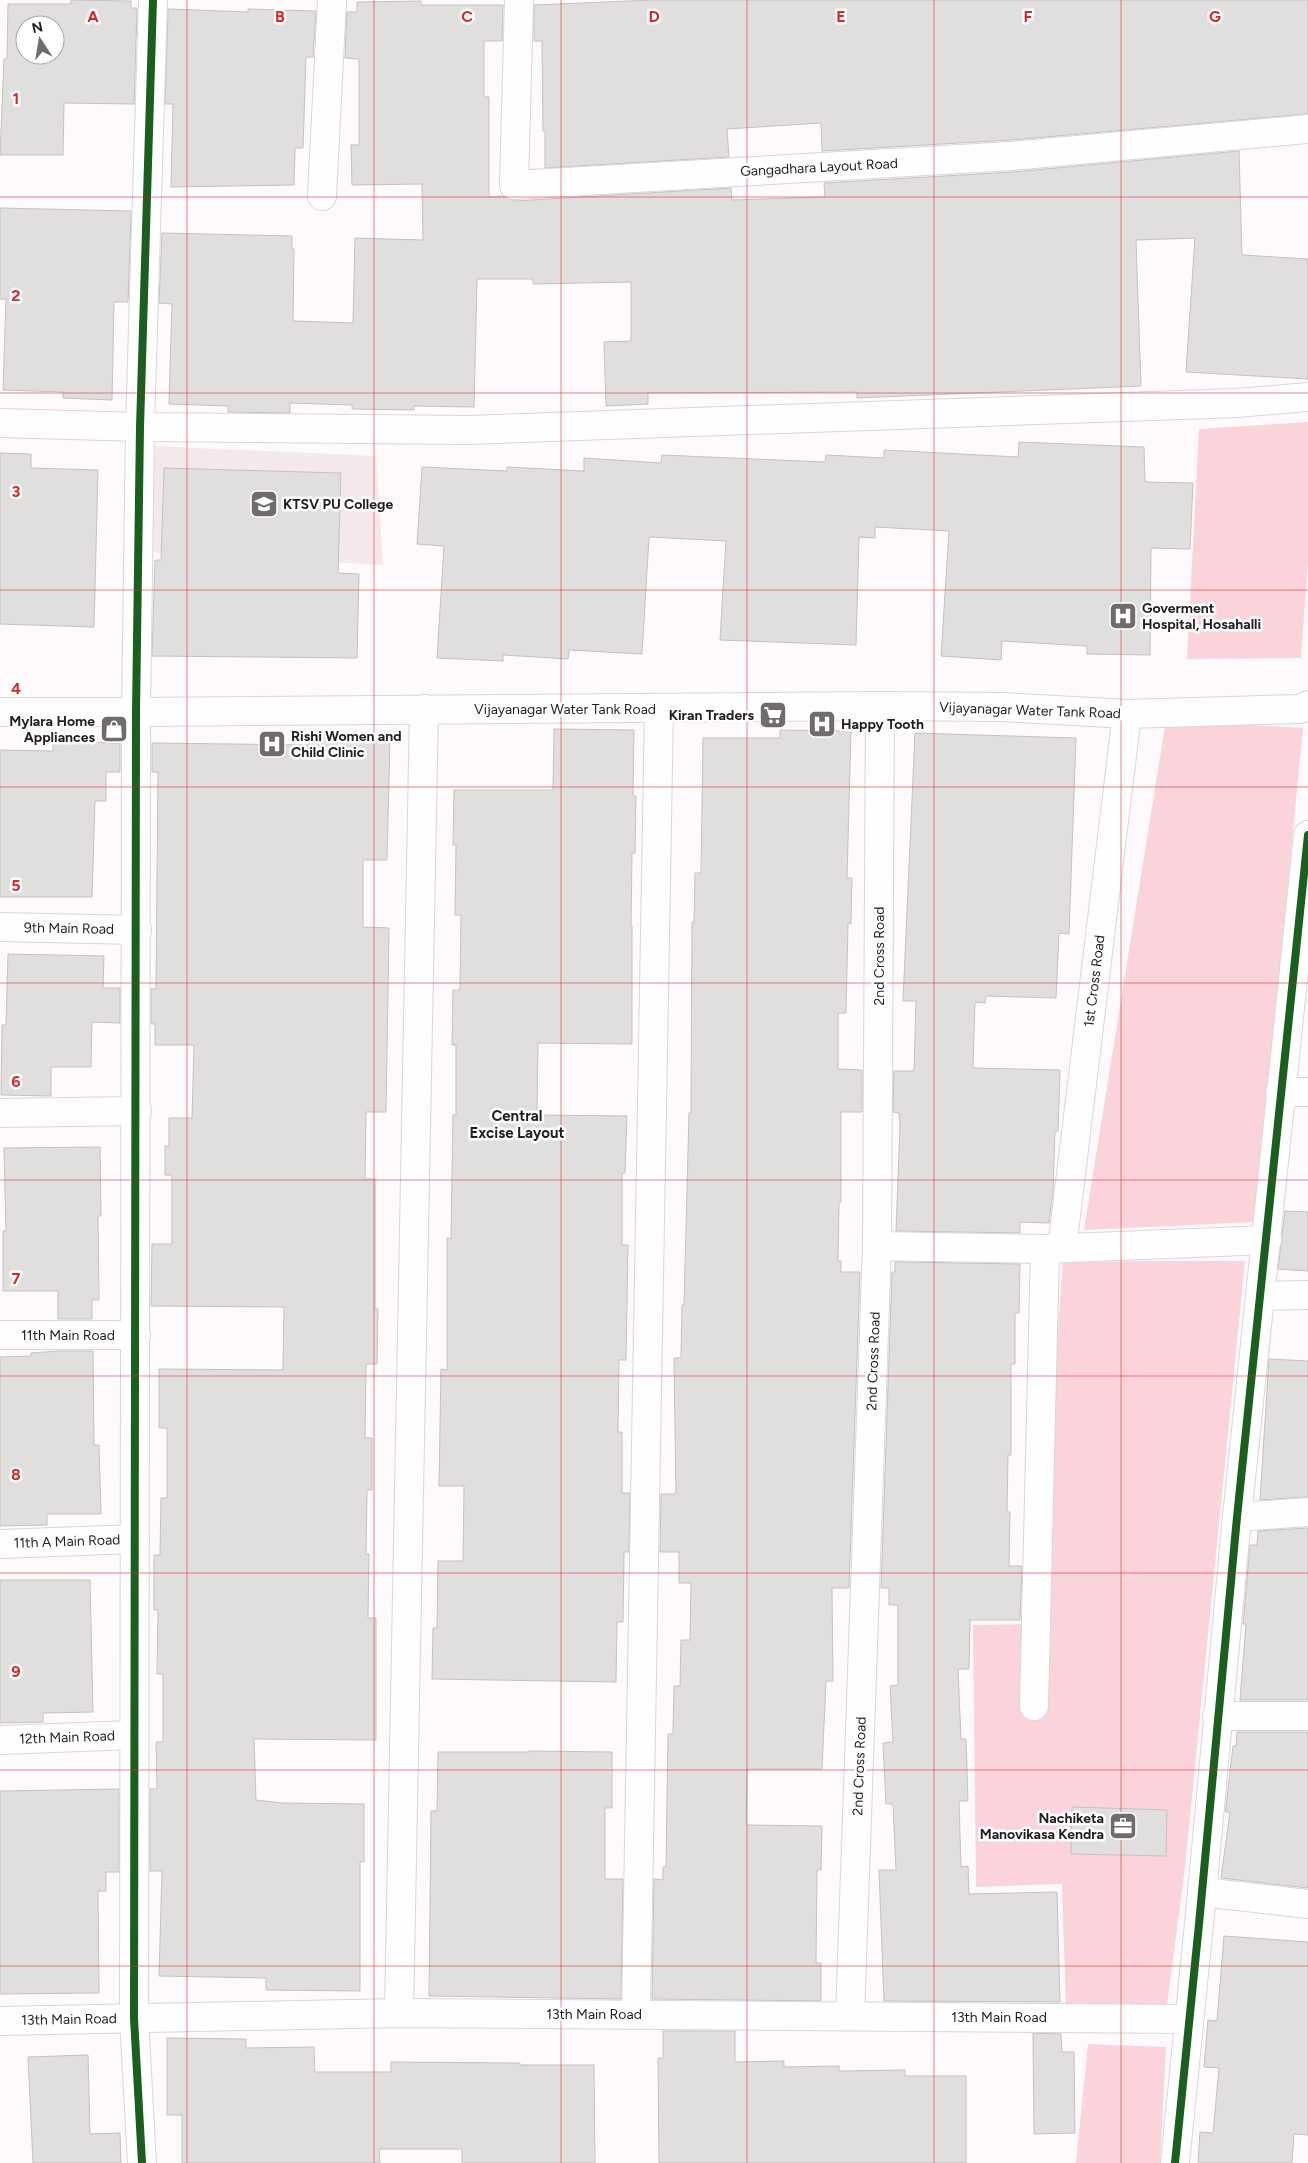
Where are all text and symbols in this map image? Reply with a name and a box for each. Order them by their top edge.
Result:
text: A [87,7,99,26]
text: B [275,7,285,26]
text: C [461,7,473,26]
text: D [648,7,660,26]
text: E [836,7,846,26]
text: F [1024,7,1033,26]
text: G [1209,7,1221,26]
north arrow [15,15,65,65]
text: N [30,18,44,37]
text: 1 [13,89,19,108]
street label: Gangadhara Layout Road [740,155,898,180]
text: 2 [11,286,21,305]
text: 3 [12,482,21,501]
school or university icon: KTSV PU College [249,489,279,519]
place label: KTSV PU College [283,496,393,513]
place label: Goverment Hospital, Hosahalli [1142,600,1261,633]
hospital icon: Goverment Hospital, Hosahalli [1108,601,1138,631]
text: 4 [11,679,21,698]
street label: Vijayanagar Water Tank Road [939,699,1121,722]
supermarket icon: Kiran Traders [758,700,788,730]
street label: Vijayanagar Water Tank Road [474,701,656,718]
place label: Kiran Traders [669,707,754,724]
hospital icon: Happy Tooth [807,709,837,739]
place label: Mylara Home Appliances [9,713,95,746]
shop icon: Mylara Home Appliances [99,714,129,744]
place label: Happy Tooth [841,716,924,733]
place label: Rishi Women and Child Clinic [291,728,402,761]
hospital icon: Rishi Women and Child Clinic [257,729,287,759]
text: 5 [11,876,21,895]
street label: 2nd Cross Road [871,907,888,1005]
street label: 9th Main Road [24,919,114,938]
street label: 1st Cross Road [1080,934,1109,1028]
text: 6 [11,1072,21,1091]
district label: Central Excise Layout [469,1107,565,1142]
text: 7 [12,1269,21,1288]
street label: 2nd Cross Road [863,1311,884,1411]
street label: 11th Main Road [21,1327,115,1344]
text: 8 [11,1465,21,1484]
street label: 11th A Main Road [13,1531,121,1552]
text: 9 [11,1662,21,1681]
street label: 2nd Cross Road [849,1716,870,1816]
street label: 12th Main Road [19,1727,115,1748]
place label: Nachiketa Manovikasa Kendra [980,1810,1104,1843]
office icon: Nachiketa Manovikasa Kendra [1108,1811,1138,1841]
street label: 13th Main Road [546,2006,642,2023]
street label: 13th Main Road [951,2009,1047,2026]
street label: 13th Main Road [21,2010,117,2029]

